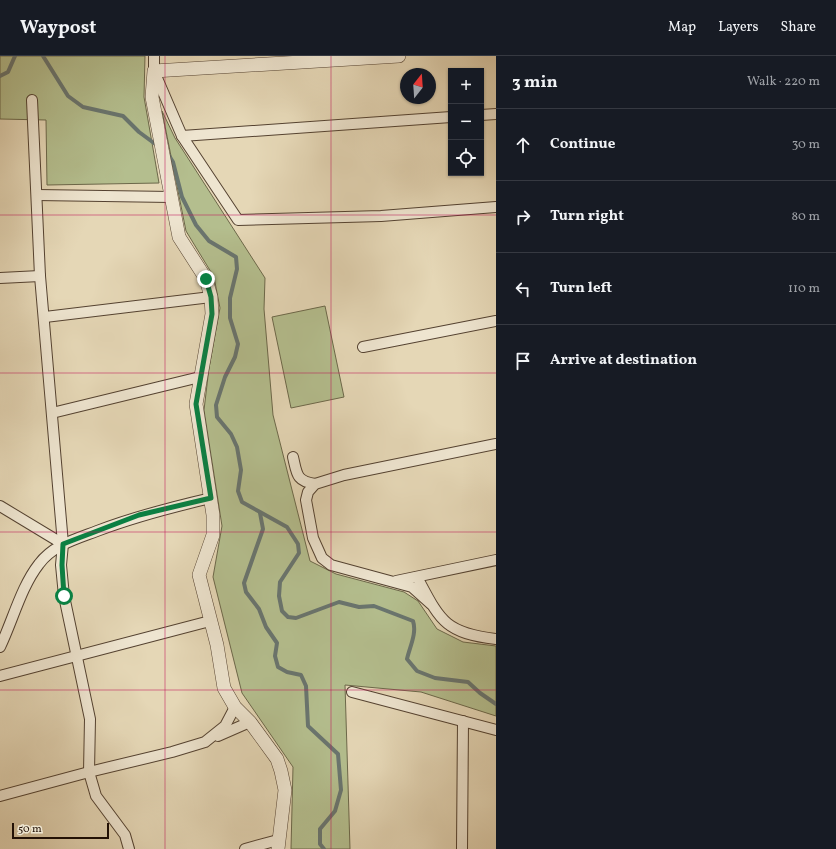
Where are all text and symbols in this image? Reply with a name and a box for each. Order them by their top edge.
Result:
text: Waypost [20,15,96,41]
text: Map [668,18,696,37]
text: Layers [718,18,758,37]
text: Share [780,18,816,37]
north arrow [400,68,436,104]
map controls [448,68,484,176]
button: + [448,68,484,104]
text: 3 min [512,71,558,94]
text: Walk · 220 m [747,73,820,91]
button: − [448,104,484,140]
icon: ahead [512,134,534,156]
text: Continue [550,134,615,155]
text: 30 m [792,136,820,154]
button: locate [448,140,484,176]
icon: right [512,206,534,228]
text: Turn right [550,206,624,227]
text: 80 m [791,208,820,226]
route end [197,270,215,288]
icon: left [512,278,534,300]
text: Turn left [550,278,612,299]
text: 110 m [788,280,820,298]
icon: arrive [512,350,534,372]
text: Arrive at destination [550,350,697,371]
route start [55,587,73,605]
scale bar [12,821,109,840]
text: 50 m [18,822,42,837]

